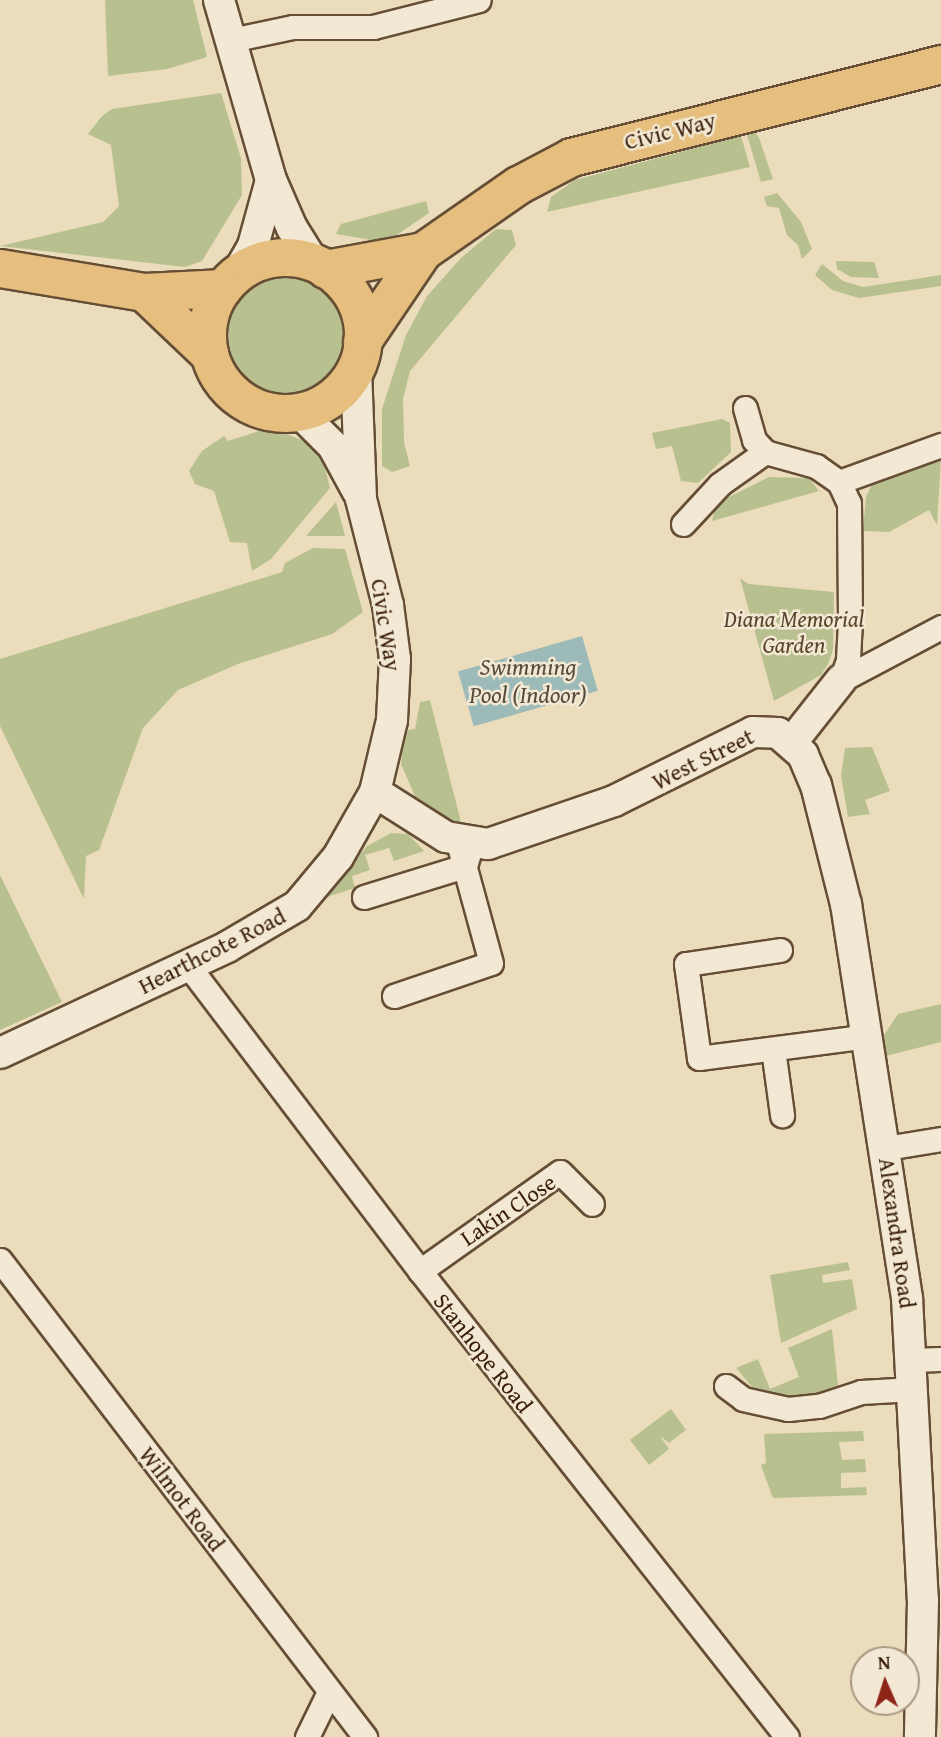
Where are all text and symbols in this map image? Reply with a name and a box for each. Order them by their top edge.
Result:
street label: Civic Way [621,106,719,156]
street label: Civic Way [365,577,407,673]
park label: Diana Memorial Garden [724,605,864,659]
water label: Swimming Pool (Indoor) [469,653,587,709]
street label: West Street [648,722,758,796]
street label: Hearthcote Road [134,902,290,1000]
street label: Alexandra Road [873,1156,921,1310]
street label: Lakin Close [455,1168,561,1252]
street label: Stanhope Road [428,1288,538,1418]
street label: Wilmot Road [134,1441,230,1557]
north arrow [850,1646,920,1716]
text: N [877,1648,891,1676]

